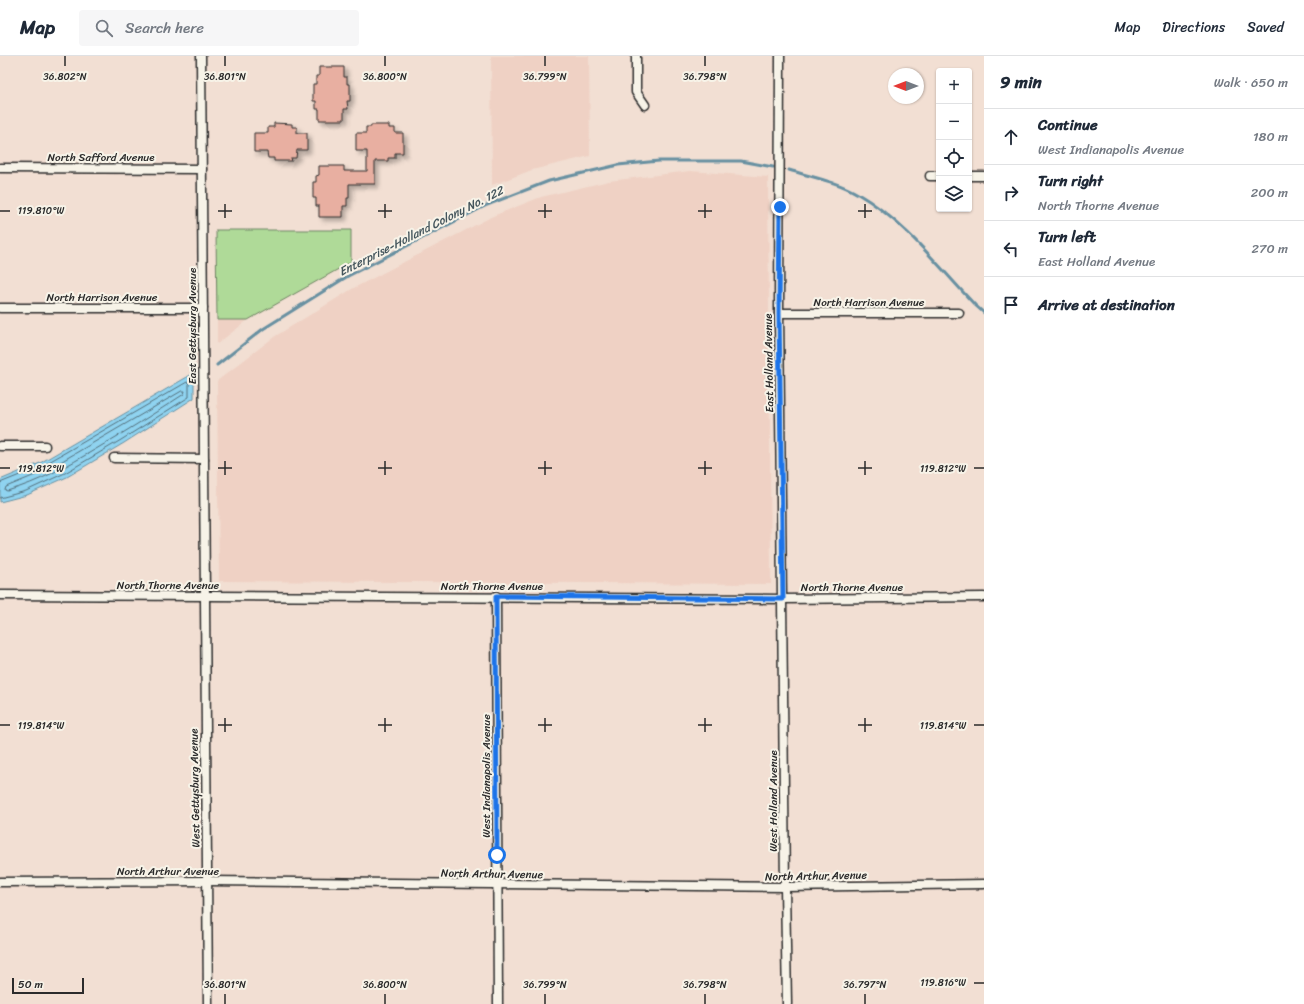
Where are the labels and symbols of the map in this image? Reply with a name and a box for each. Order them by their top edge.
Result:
text: 36.802°N [43,68,87,86]
text: 36.801°N [204,68,246,86]
text: 36.800°N [363,68,407,86]
text: 36.799°N [523,68,567,86]
text: 36.798°N [683,68,727,86]
north arrow [888,68,924,104]
street label: North Safford Avenue [47,148,155,167]
water label: Enterprise-Holland Colony No. 122 [335,179,509,282]
route end [771,198,789,216]
text: 119.810°W [18,202,64,220]
street label: East Gettysburg Avenue [183,267,202,384]
street label: North Harrison Avenue [47,288,158,307]
street label: North Harrison Avenue [814,293,925,312]
street label: East Holland Avenue [759,313,779,413]
text: 119.812°W [18,460,64,478]
text: 119.812°W [920,460,966,478]
street label: North Thorne Avenue [117,576,220,595]
street label: North Thorne Avenue [441,577,544,596]
street label: North Thorne Avenue [801,578,904,597]
street label: West Indianapolis Avenue [477,714,496,838]
text: 119.814°W [18,717,64,735]
text: 119.814°W [920,717,966,735]
street label: West Gettysburg Avenue [184,728,206,848]
street label: West Holland Avenue [764,749,783,852]
route start [488,846,506,864]
street label: North Arthur Avenue [117,862,219,881]
street label: North Arthur Avenue [441,864,544,884]
street label: North Arthur Avenue [765,866,868,886]
text: 119.816°W [920,974,966,992]
scale bar [12,976,84,995]
text: 36.801°N [204,976,246,994]
text: 36.800°N [363,976,407,994]
text: 36.799°N [523,976,567,994]
text: 36.798°N [683,976,727,994]
text: 36.797°N [844,976,887,994]

